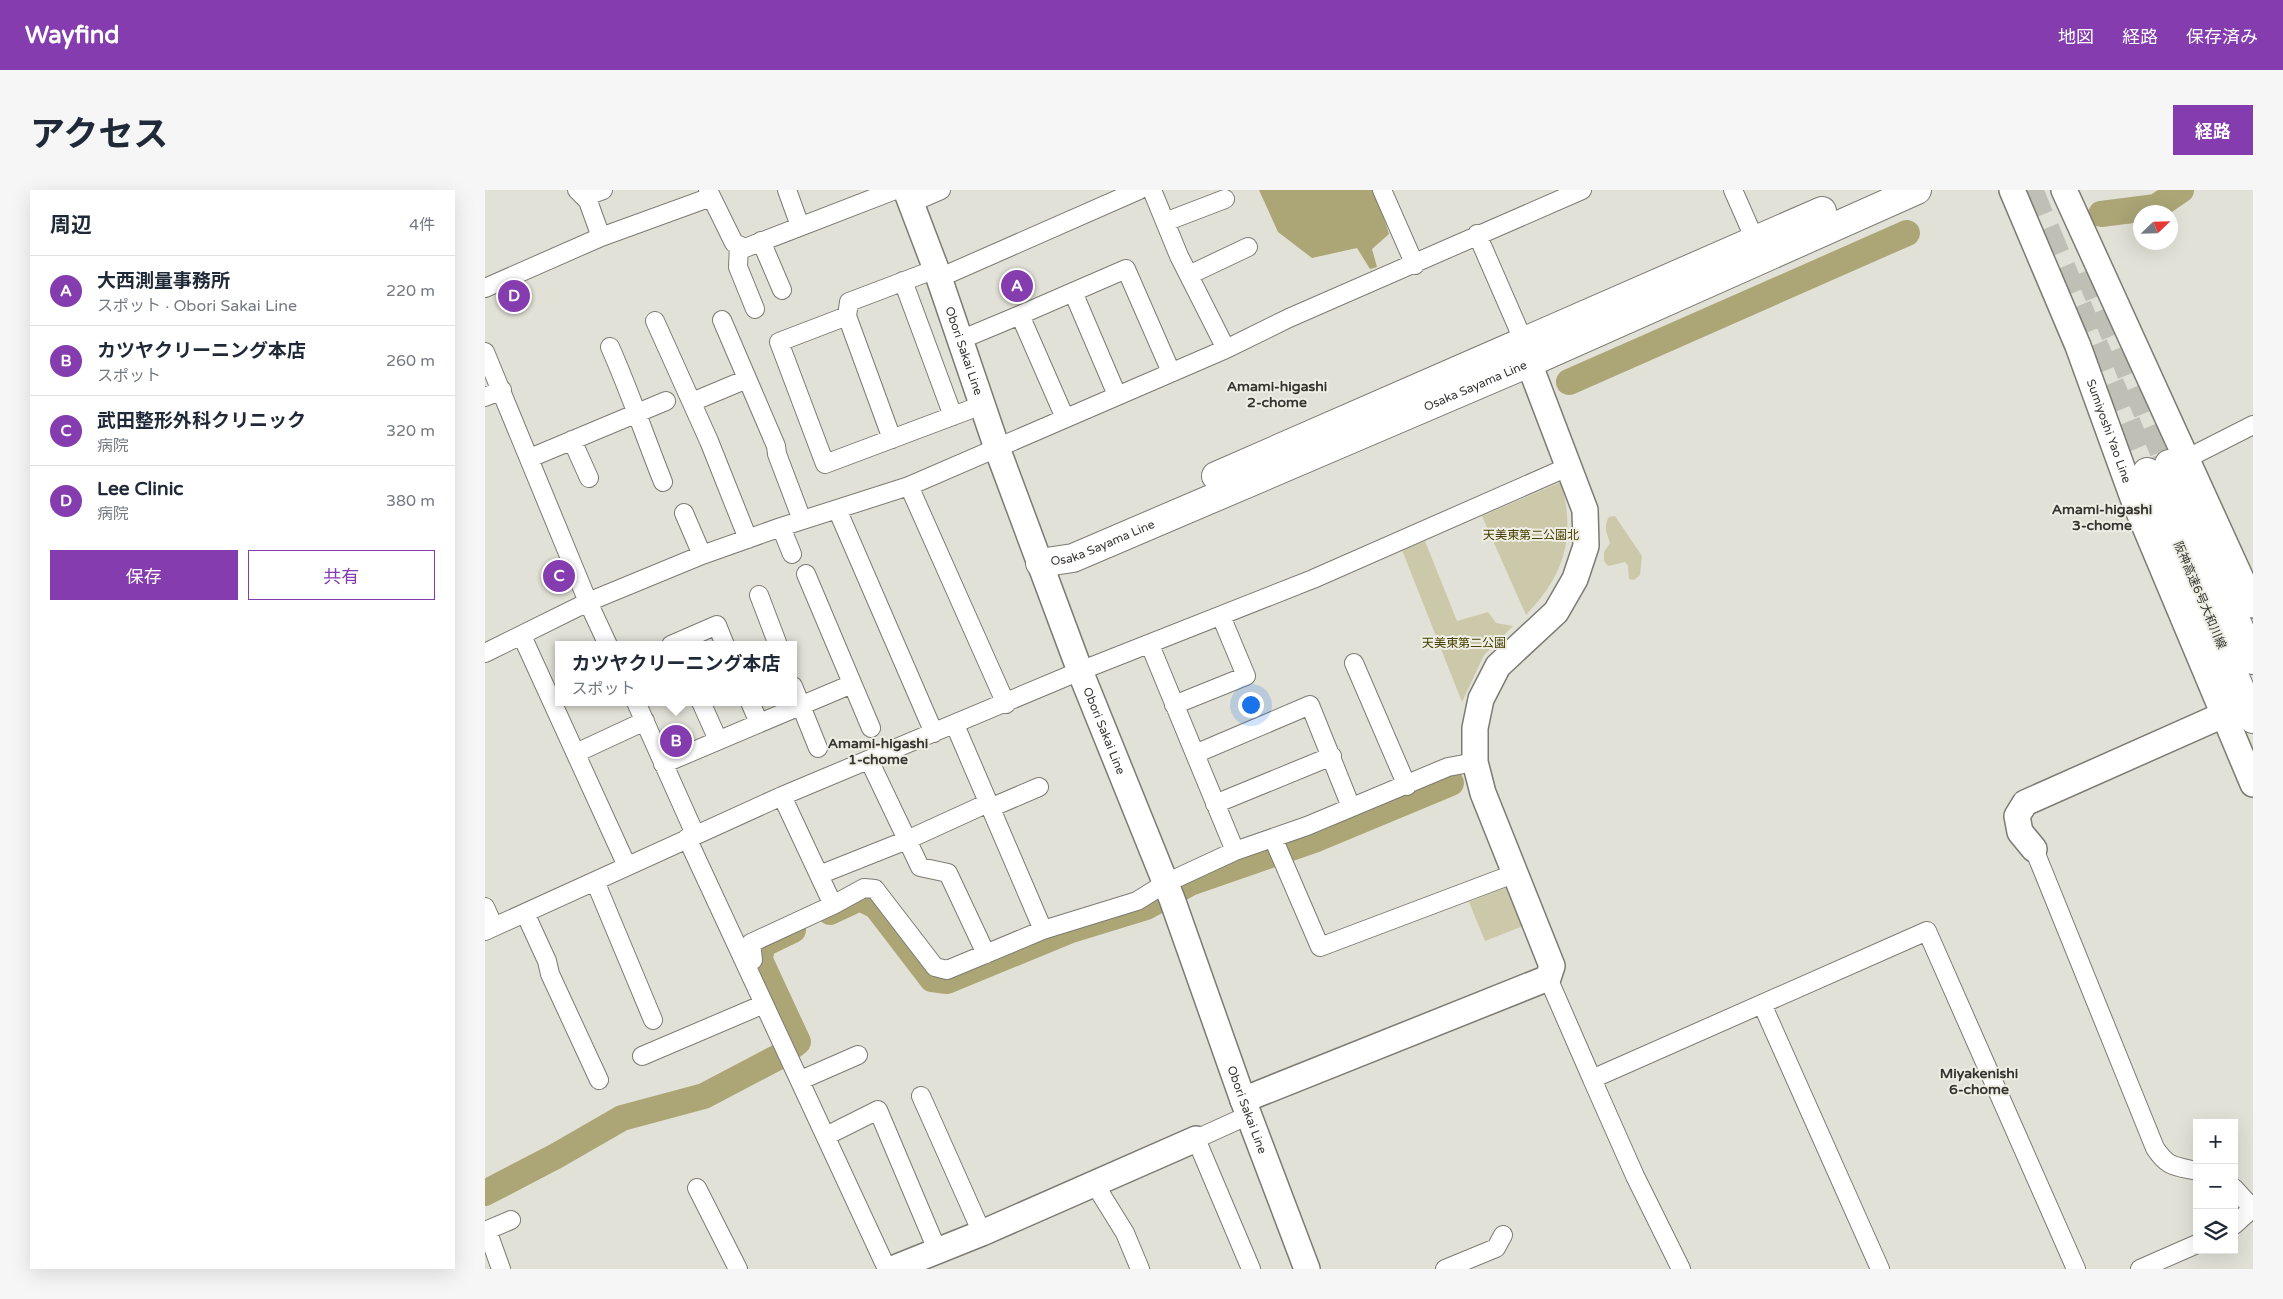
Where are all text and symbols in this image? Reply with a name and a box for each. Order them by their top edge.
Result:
text: Wayfind [25,21,120,50]
text: 地図 [2058,26,2094,48]
text: 経路 [2122,26,2158,48]
text: 保存済み [2186,26,2258,48]
button: 経路 [2173,105,2253,155]
text: アクセス [30,114,168,156]
north arrow [2133,205,2178,250]
text: 周辺 [50,213,92,238]
text: 4件 [409,215,435,235]
pin: A [1001,267,1033,305]
text: 大西測量事務所 [97,270,230,292]
pin: D [498,277,530,315]
text: A [60,281,72,301]
text: 220 m [386,281,435,301]
text: スポット · Obori Sakai Line [97,296,297,316]
street label: Obori Sakai Line [942,305,986,397]
text: カツヤクリーニング本店 [97,340,306,362]
text: B [60,351,72,371]
text: 260 m [386,351,435,371]
street label: Osaka Sayama Line [1422,358,1529,414]
text: スポット [97,366,161,386]
street label: Sumiyoshi Yao Line [2084,377,2134,485]
district label: Amami-higashi 2-chome [1227,378,1327,411]
text: 武田整形外科クリニック [97,410,306,432]
text: C [60,421,72,441]
text: 320 m [386,421,435,441]
text: 病院 [97,436,129,456]
text: Lee Clinic [97,478,184,500]
text: D [60,491,72,511]
text: 380 m [386,491,435,511]
district label: Amami-higashi 3-chome [2052,501,2152,534]
text: 病院 [97,504,129,524]
street label: Osaka Sayama Line [1050,517,1157,568]
park label: 天美東第二公園北 [1483,528,1579,542]
street label: 阪神高速6号大和川線 [2171,539,2229,651]
button: 保存 [50,550,238,600]
button: 共有 [248,550,435,600]
pin: C [543,557,575,595]
park label: 天美東第二公園 [1422,636,1506,650]
popup [555,641,797,706]
text: カツヤクリーニング本店 [571,653,781,675]
text: スポット [571,679,636,699]
street label: Obori Sakai Line [1080,685,1128,777]
your location [1238,692,1264,718]
pin: B [660,722,692,760]
district label: Amami-higashi 1-chome [828,735,928,768]
street label: Obori Sakai Line [1224,1064,1270,1156]
district label: Miyakenishi 6-chome [1940,1065,2018,1098]
map controls [2193,1119,2238,1254]
button: + [2193,1119,2238,1164]
button: − [2193,1164,2238,1209]
button: layers [2193,1209,2238,1254]

